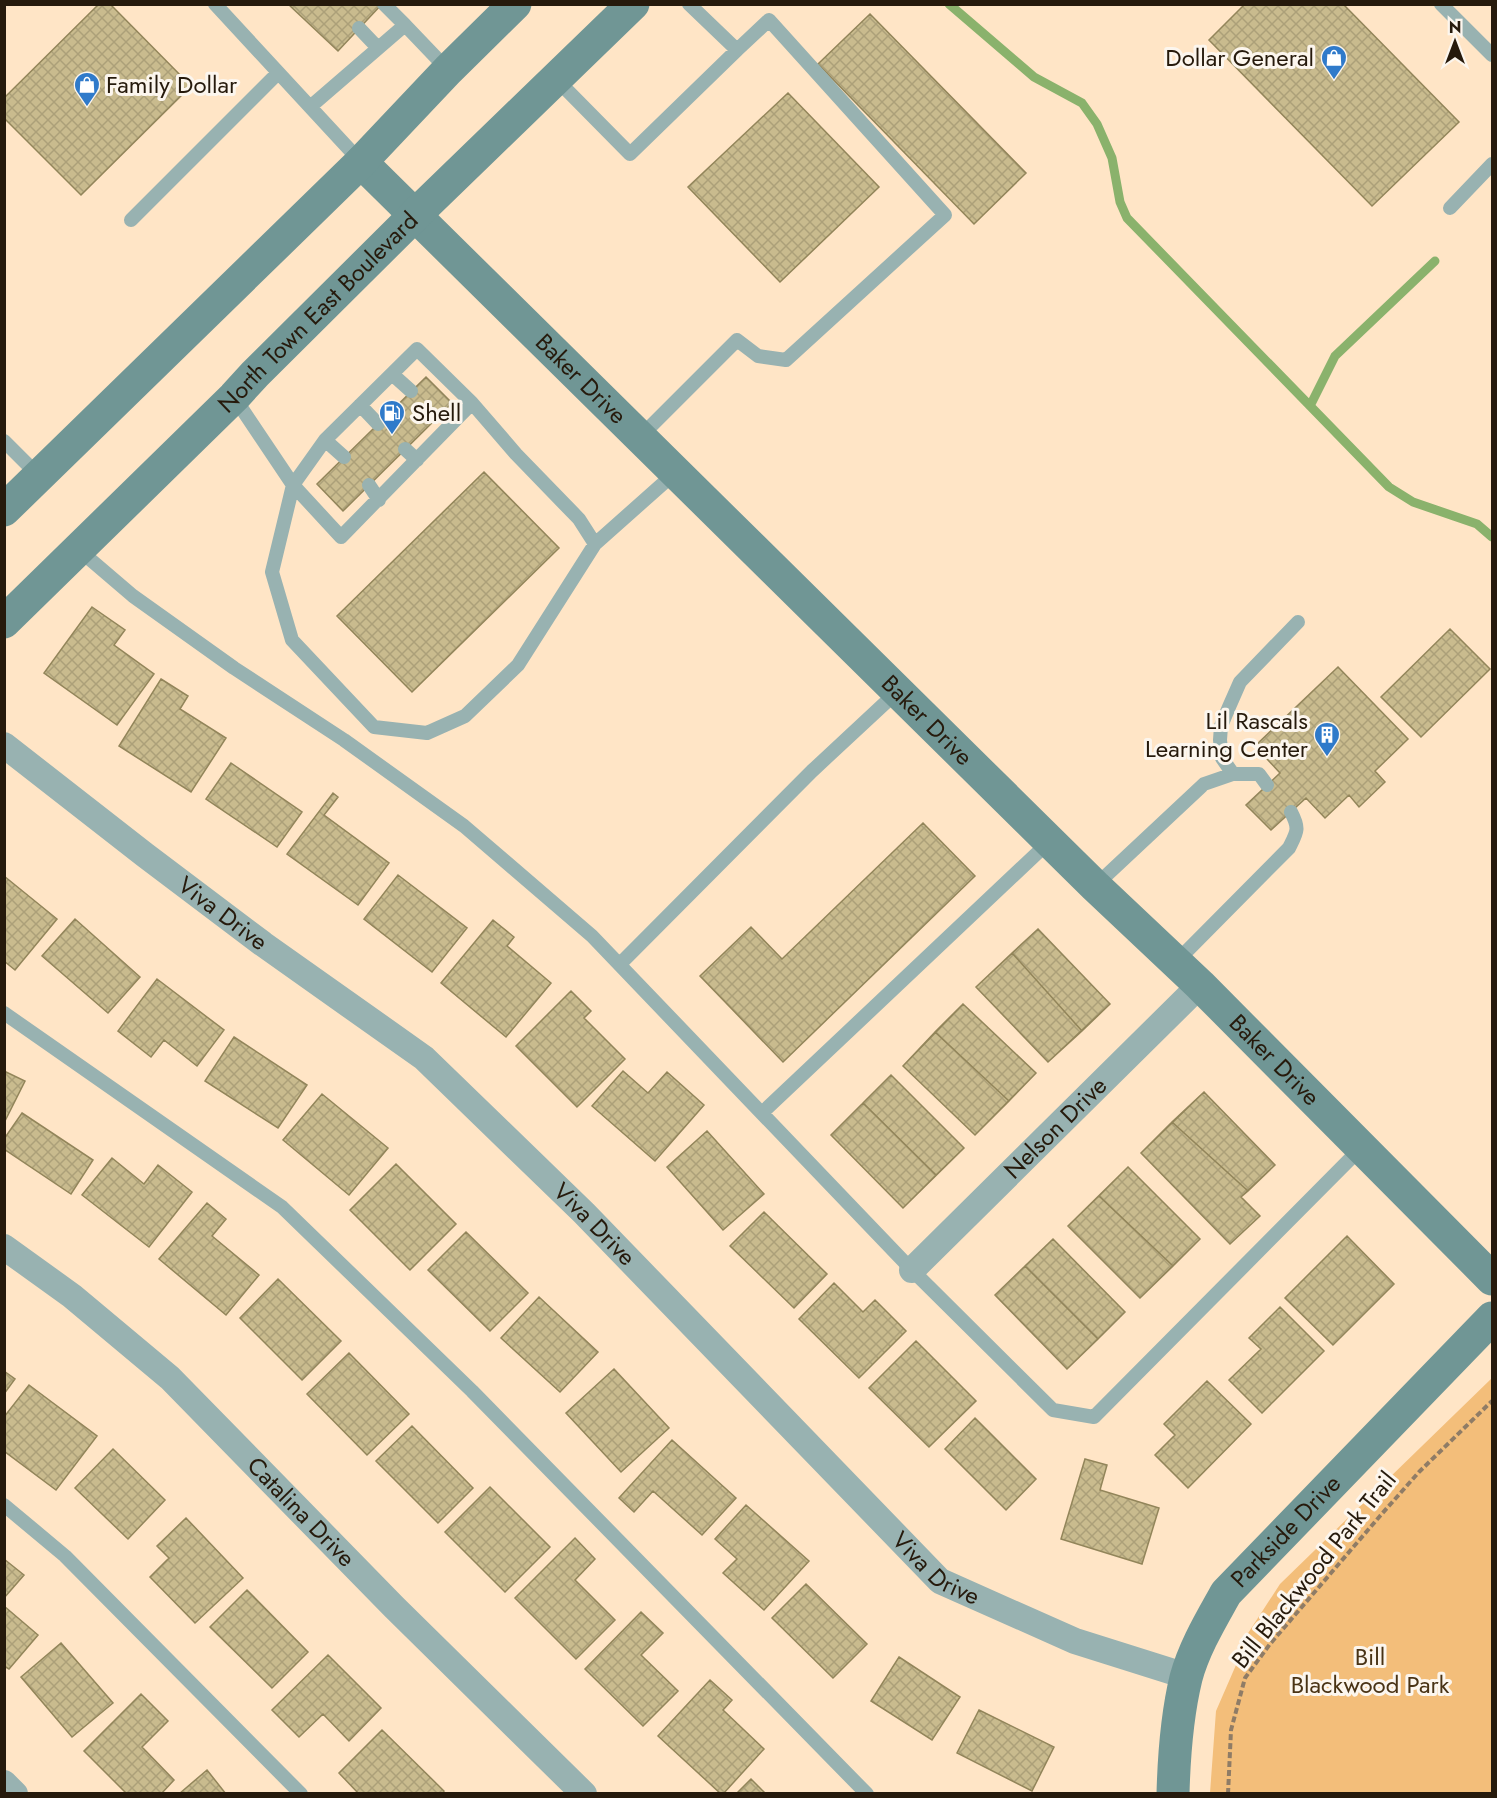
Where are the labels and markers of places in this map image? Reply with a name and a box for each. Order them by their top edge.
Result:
place label: Dollar General [1165,40,1314,75]
shop icon: Dollar General [1319,43,1349,81]
place label: Family Dollar [106,67,238,102]
shop icon: Family Dollar [72,70,102,108]
place label: Shell [412,395,461,430]
fuel station icon: Shell [377,398,407,436]
place label: Lil Rascals Learning Center [1145,703,1309,766]
building icon: Lil Rascals Learning Center [1312,720,1342,758]

